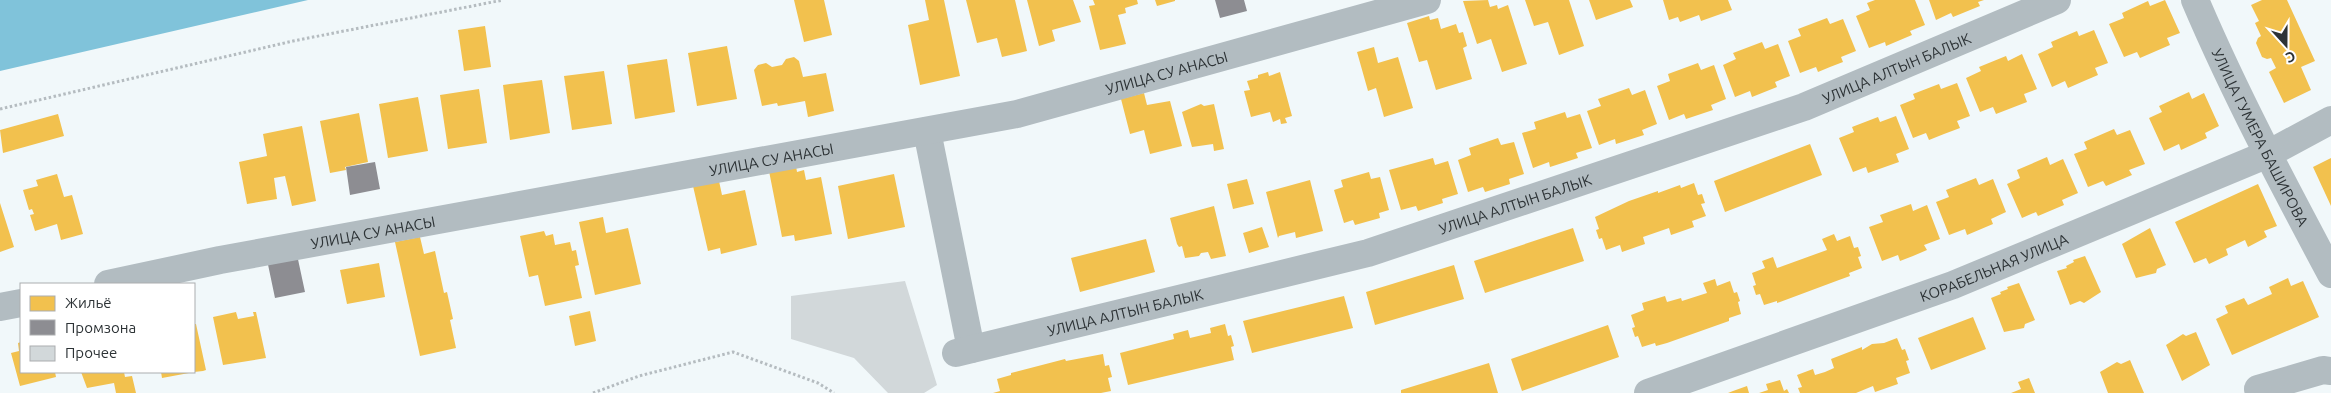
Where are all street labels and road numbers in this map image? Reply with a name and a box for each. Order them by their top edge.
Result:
street label: УЛИЦА АЛТЫН БАЛЫК [1820,29,1973,107]
street label: УЛИЦА ГУМЕРА БАШИРОВА [2209,46,2312,229]
street label: УЛИЦА СУ АНАСЫ [1104,47,1230,97]
street label: УЛИЦА СУ АНАСЫ [708,139,835,179]
street label: УЛИЦА АЛТЫН БАЛЫК [1437,170,1593,237]
street label: УЛИЦА СУ АНАСЫ [309,212,436,252]
street label: КОРАБЕЛЬНАЯ УЛИЦА [1917,230,2071,305]
street label: УЛИЦА АЛТЫН БАЛЫК [1046,285,1205,339]

